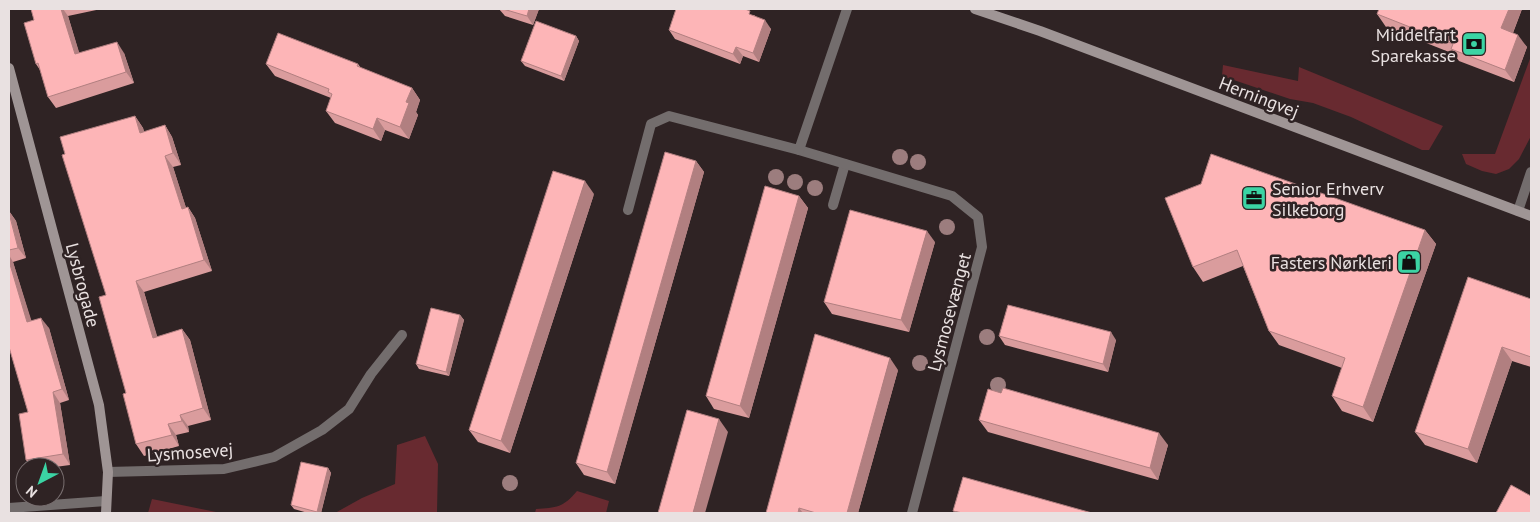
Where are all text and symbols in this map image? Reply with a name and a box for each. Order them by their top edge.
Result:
place label: Middelfart Sparekasse [1371,23,1456,67]
bank icon: Middelfart Sparekasse [1461,31,1487,57]
street label: Herningvej [1216,71,1302,123]
place label: Senior Erhverv Silkeborg [1272,177,1384,221]
office icon: Senior Erhverv Silkeborg [1241,185,1267,211]
street label: Lysbrogade [61,240,105,330]
shop icon: Fasters Nørkleri [1396,249,1422,275]
street label: Lysmosevænget [922,250,976,374]
place label: Fasters Nørkleri [1271,251,1392,274]
street label: Lysmosevej [146,438,234,466]
north arrow [15,457,65,507]
text: N [22,482,41,502]

